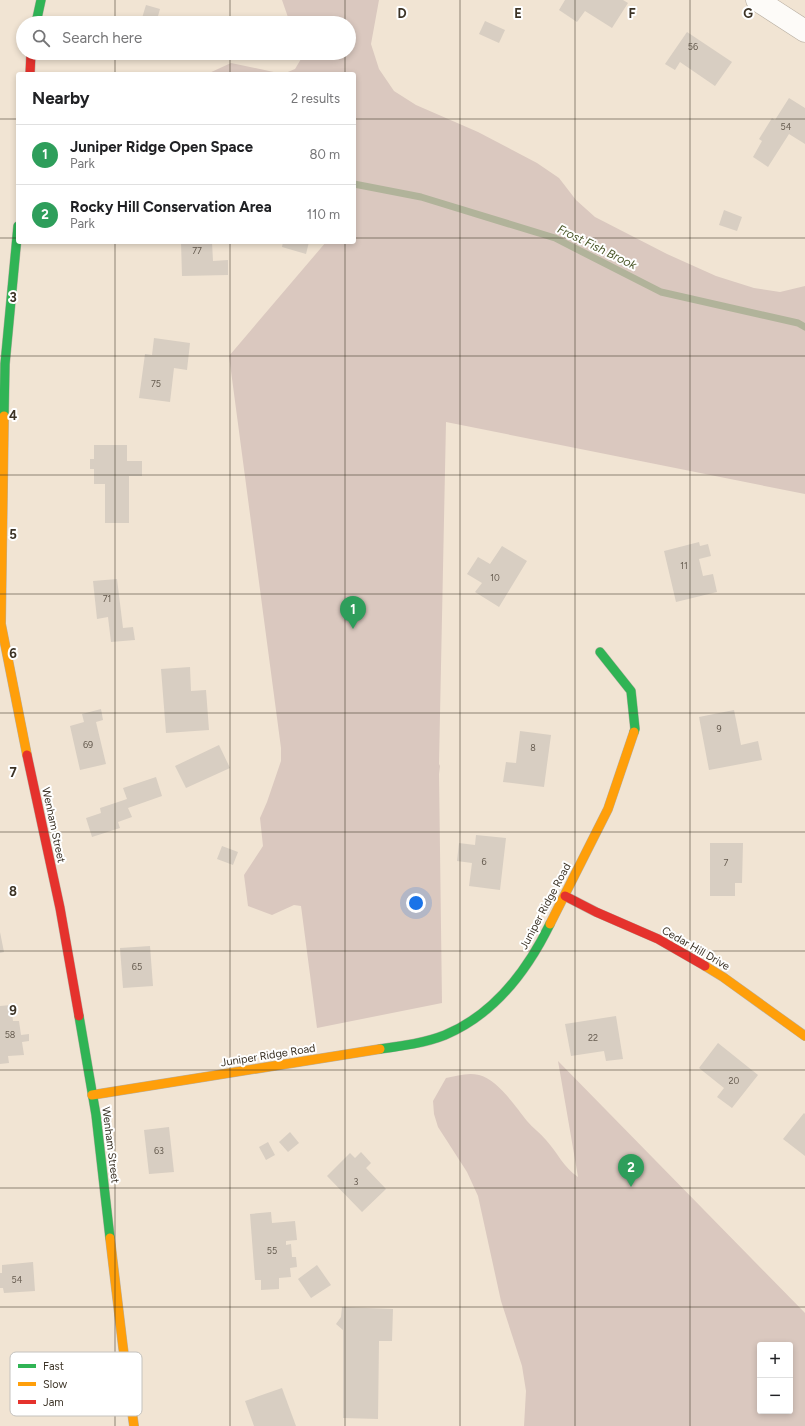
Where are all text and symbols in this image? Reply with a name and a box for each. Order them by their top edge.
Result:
text: D [397,6,407,21]
text: E [514,6,522,21]
text: F [628,6,636,21]
text: G [743,6,753,21]
search box [16,16,356,60]
icon: search [30,27,52,49]
text: Search here [62,29,142,47]
house number: 56 [688,41,698,52]
text: Nearby [32,88,90,108]
text: 2 results [291,91,340,106]
house number: 54 [781,121,792,132]
text: Juniper Ridge Open Space [70,138,253,156]
text: 1 [42,147,48,162]
text: 80 m [309,147,340,162]
text: Park [70,156,95,171]
text: Rocky Hill Conservation Area [70,198,272,216]
text: 2 [41,207,49,222]
text: 110 m [307,207,340,222]
text: Park [70,216,95,231]
water label: Frost Fish Brook [555,222,640,273]
house number: 77 [192,245,202,256]
text: 3 [9,290,17,305]
house number: 75 [151,378,161,389]
text: 4 [9,408,17,423]
text: 5 [9,527,17,542]
house number: 11 [680,560,688,571]
house number: 10 [490,572,500,583]
house number: 71 [103,593,111,604]
pin: 1 [340,596,366,629]
text: 6 [9,646,17,661]
house number: 9 [716,723,722,734]
house number: 69 [83,739,93,750]
house number: 8 [530,742,536,753]
text: 7 [9,765,17,780]
street label: Wenham Street [39,786,68,864]
house number: 6 [481,856,487,867]
house number: 7 [724,857,729,868]
street label: Juniper Ridge Road [517,861,574,952]
text: 8 [9,884,17,899]
your location [406,893,426,913]
street label: Cedar Hill Drive [659,924,732,973]
house number: 65 [132,961,142,972]
text: 9 [9,1003,17,1018]
house number: 58 [5,1029,16,1040]
house number: 22 [588,1032,598,1043]
street label: Juniper Ridge Road [220,1042,316,1069]
house number: 20 [729,1075,740,1086]
street label: Wenham Street [99,1106,122,1184]
house number: 63 [154,1145,164,1156]
pin: 2 [618,1154,644,1187]
house number: 3 [354,1176,359,1187]
house number: 55 [267,1245,277,1256]
house number: 54 [12,1274,23,1285]
map controls [757,1342,793,1414]
button: + [757,1342,793,1378]
legend [10,1352,142,1416]
text: Fast [43,1360,64,1373]
text: Slow [43,1378,67,1391]
button: − [757,1378,793,1414]
text: Jam [43,1396,64,1409]

